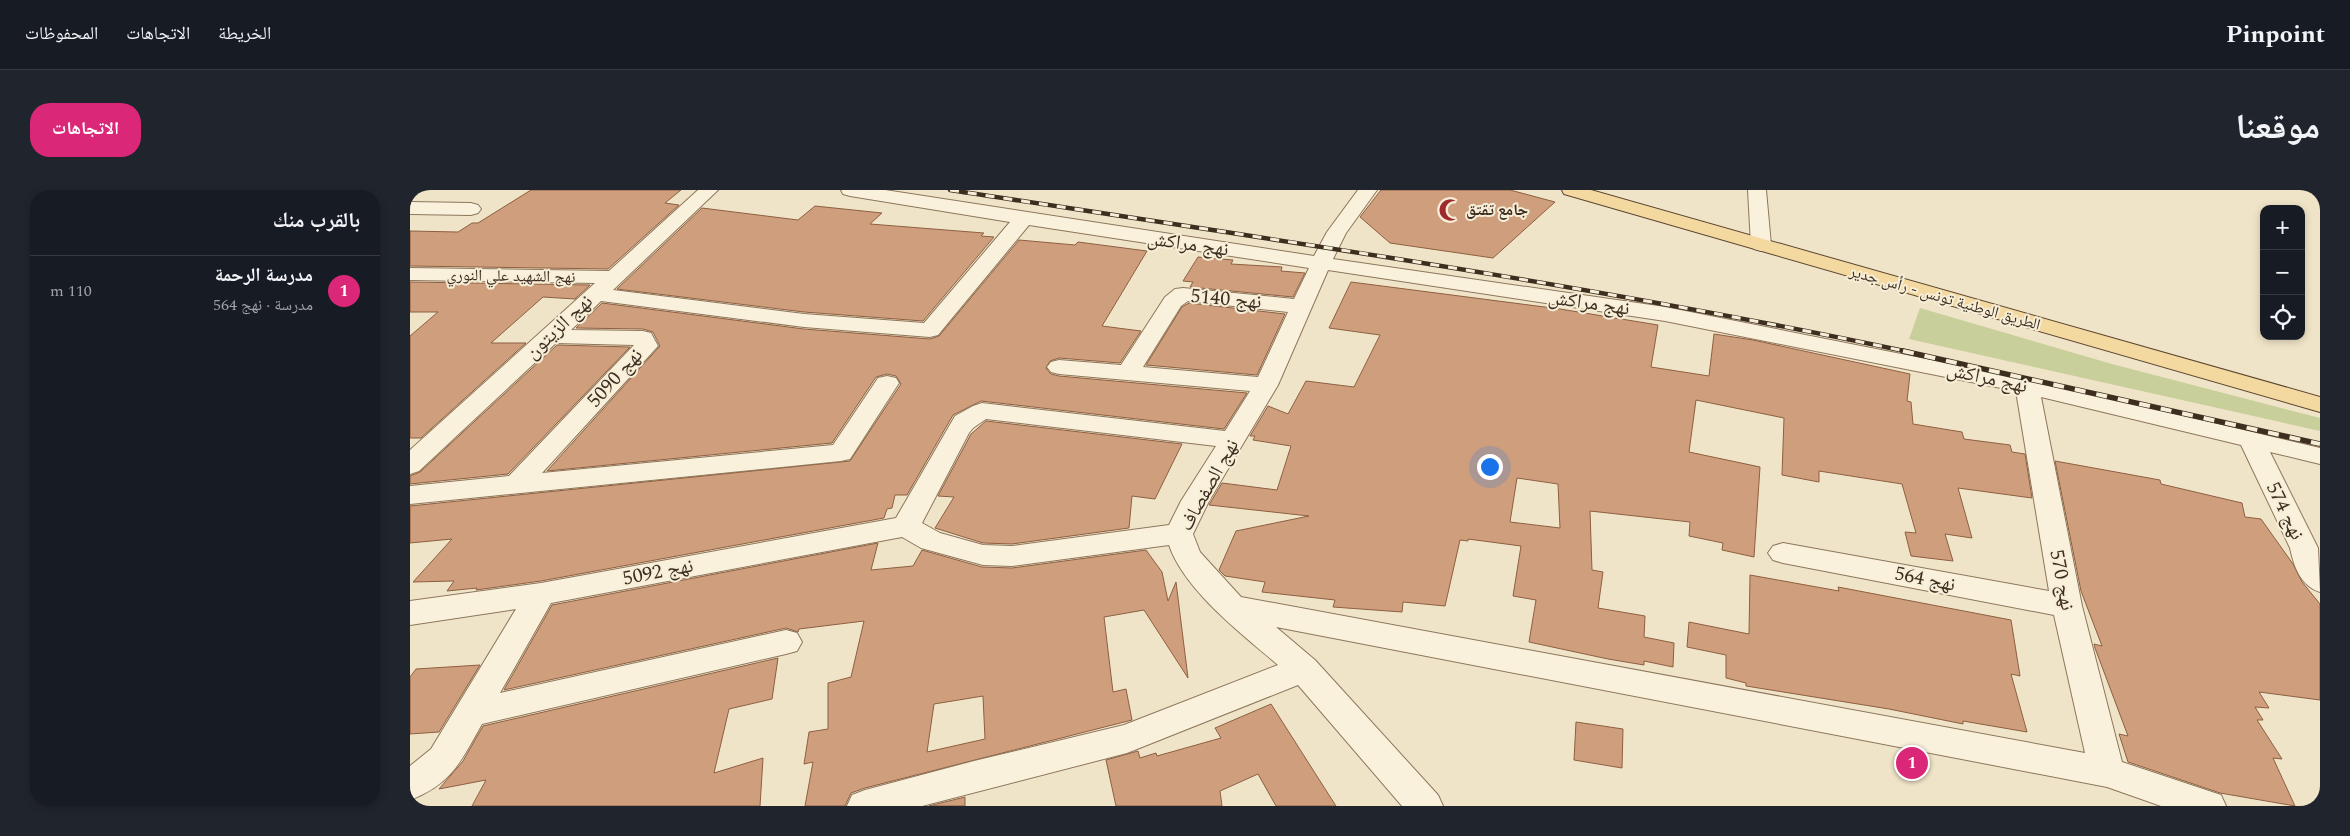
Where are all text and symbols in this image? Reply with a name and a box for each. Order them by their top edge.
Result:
text: Pinpoint [2226,17,2325,53]
text: المحفوظات [25,20,98,47]
text: الاتجاهات [126,20,190,47]
text: الخريطة [218,20,271,47]
text: موقعنا [2235,101,2320,154]
button: الاتجاهات [30,103,141,157]
mosque icon: جامع تقتق [1437,197,1463,223]
place label: جامع تقتق [1466,198,1528,222]
text: بالقرب منك [273,205,360,237]
map controls [2260,205,2305,340]
button: + [2260,205,2305,250]
street label: نهج مراكش [1145,223,1231,265]
button: − [2260,250,2305,295]
street label: الطريق الوطنية تونس - رأس جدير [1846,259,2043,337]
text: مدرسة الرحمة [215,261,313,290]
street label: نهج الشهيد علي النوري [446,263,576,289]
text: 110 m [50,279,92,303]
text: 1 [340,279,349,303]
street label: نهج 5140 [1189,281,1263,317]
street label: نهج مراكش [1546,282,1632,324]
street label: نهج الزيتون [518,287,600,367]
text: مدرسة · نهج 564 [213,293,313,317]
button: locate [2260,295,2305,340]
street label: نهج 5090 [580,341,650,415]
street label: نهج مراكش [1944,355,2030,401]
street label: نهج الصفصاف [1171,433,1247,537]
your location [1477,454,1503,480]
street label: نهج 574 [2258,477,2312,545]
street label: نهج 570 [2041,547,2083,613]
street label: نهج 5092 [620,550,696,594]
street label: نهج 564 [1892,558,1958,600]
pin: 1 [1896,744,1928,782]

